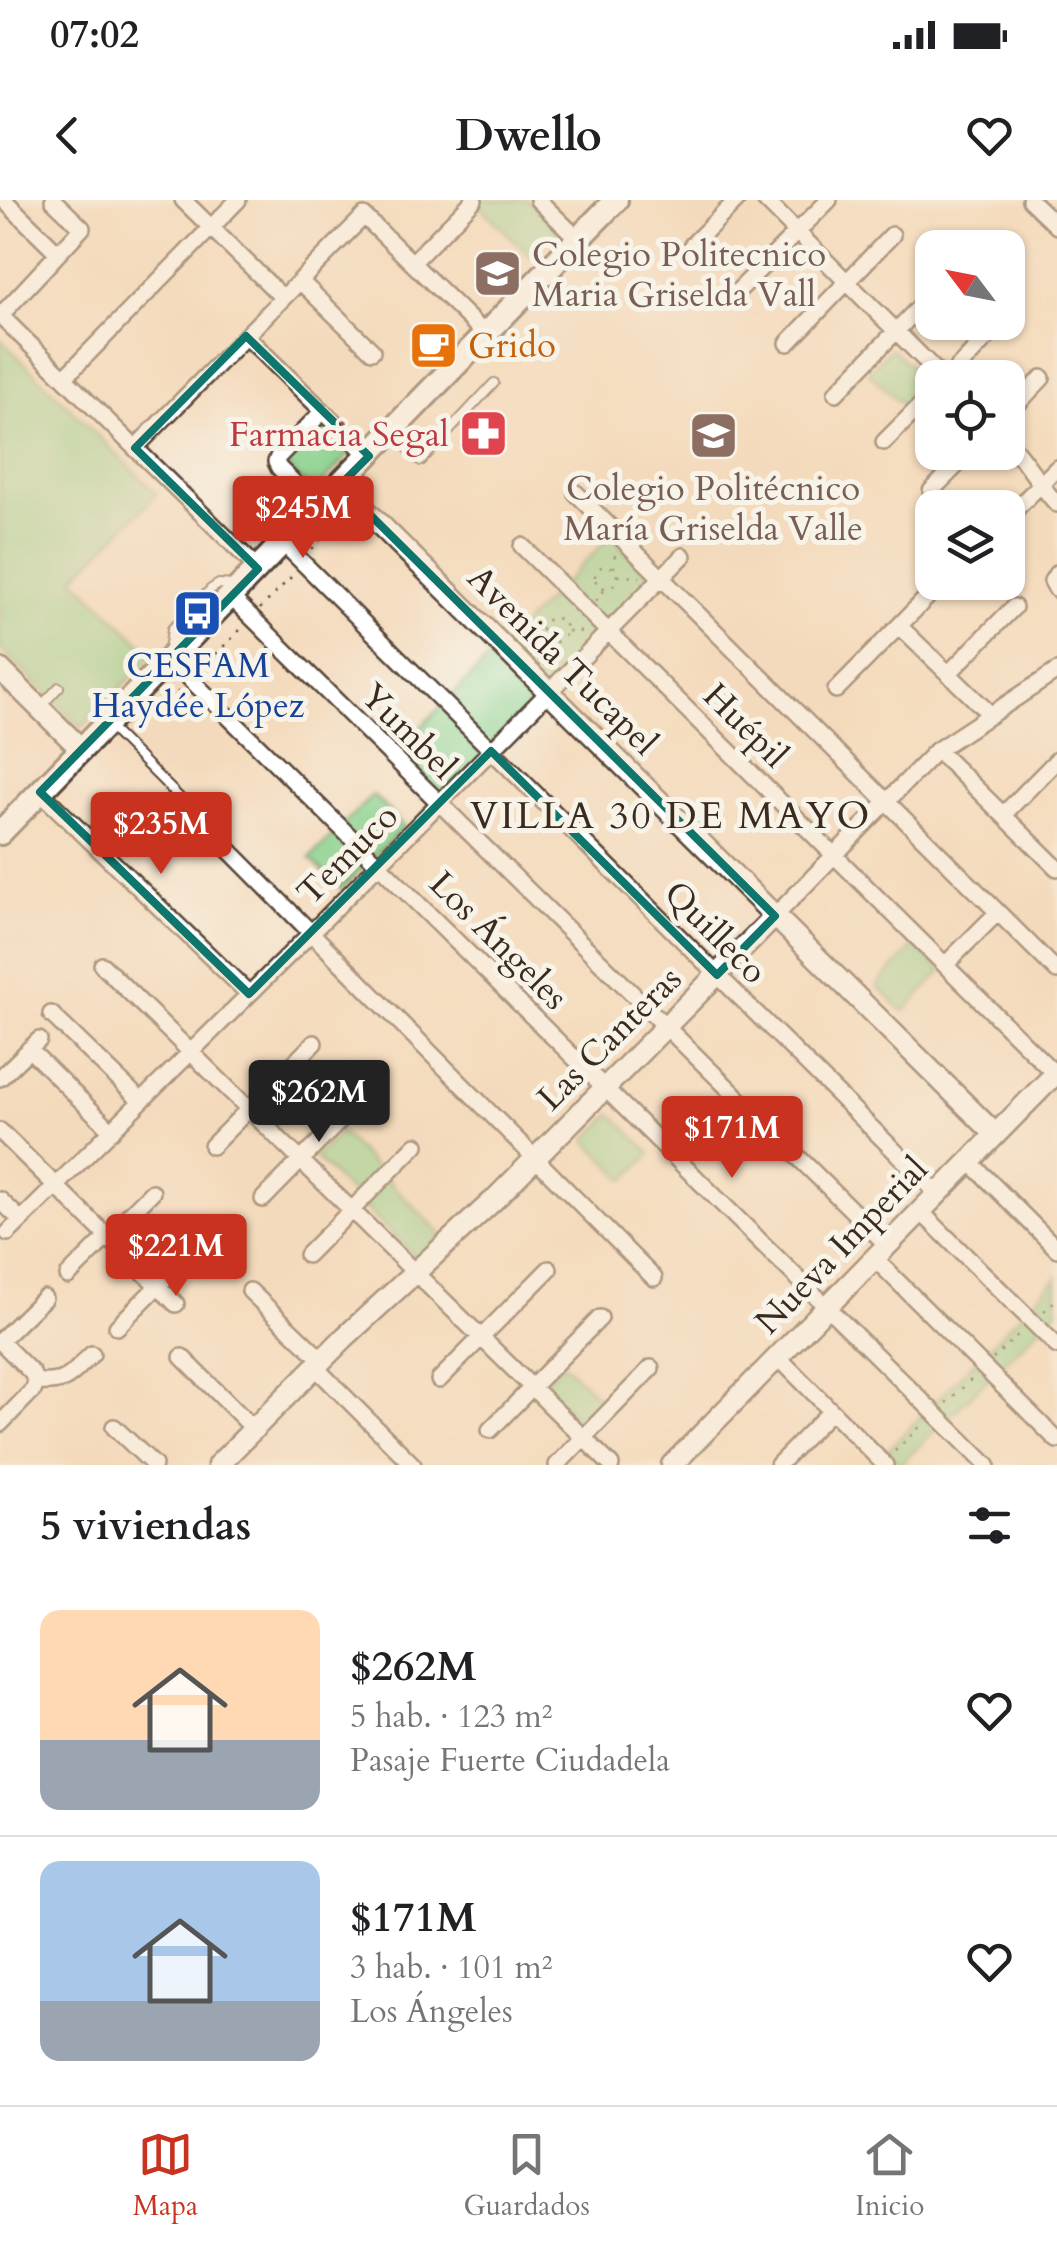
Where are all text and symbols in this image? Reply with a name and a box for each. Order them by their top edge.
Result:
text: 07:02 [50,9,139,61]
text: Dwello [455,105,602,166]
icon: back [40,108,95,163]
icon: heart [962,108,1017,163]
north arrow [915,230,1025,340]
map controls [915,230,1025,600]
place label: Colegio Politecnico Maria Griselda Vall [532,231,826,319]
school or university icon: Colegio Politecnico Maria Griselda Vall [471,248,523,300]
cafe icon: Grido [407,319,459,371]
place label: Grido [468,322,556,370]
button: locate [915,360,1025,470]
pharmacy icon: Farmacia Segal [458,408,510,460]
school or university icon: Colegio Politécnico María Griselda Valle [687,410,739,462]
place label: Farmacia Segal [229,411,449,459]
place label: Colegio Politécnico María Griselda Valle [563,465,863,553]
pin: $245M [233,476,373,561]
text: $245M [255,486,351,530]
button: layers [915,490,1025,600]
street label: Avenida Tucapel [457,555,668,766]
bus stop icon: CESFAM Haydée López [172,587,224,639]
place label: CESFAM Haydée López [92,642,305,730]
street label: Yumbel [349,673,467,791]
street label: Huépil [692,673,798,779]
district label: VILLA 30 DE MAYO [470,790,872,842]
pin: $235M [91,792,231,877]
street label: Temuco [286,793,409,916]
text: $235M [113,802,209,846]
street label: Los Ángeles [418,861,578,1021]
street label: Quilleco [653,871,777,995]
street label: Las Canteras [527,956,692,1121]
pin: $262M [249,1060,389,1145]
text: $262M [271,1070,367,1114]
pin: $171M [662,1096,802,1181]
text: $171M [684,1106,780,1150]
street label: Nueva Imperial [745,1146,939,1345]
pin: $221M [106,1214,246,1299]
text: $221M [128,1224,224,1268]
text: 5 viviendas [40,1497,251,1554]
icon: filters [962,1498,1017,1553]
text: $262M [350,1638,477,1695]
icon: home [120,1650,240,1770]
icon: heart [962,1683,1017,1738]
text: 5 hab. · 123 m² [350,1695,553,1739]
text: Pasaje Fuerte Ciudadela [350,1739,670,1783]
text: $171M [350,1889,477,1946]
icon: home [120,1901,240,2021]
icon: heart [962,1934,1017,1989]
text: 3 hab. · 101 m² [350,1946,553,1990]
text: Los Ángeles [350,1990,513,2034]
tab: Mapa [133,2127,198,2225]
tab: Guardados [464,2127,590,2225]
tab: Inicio [855,2127,924,2225]

